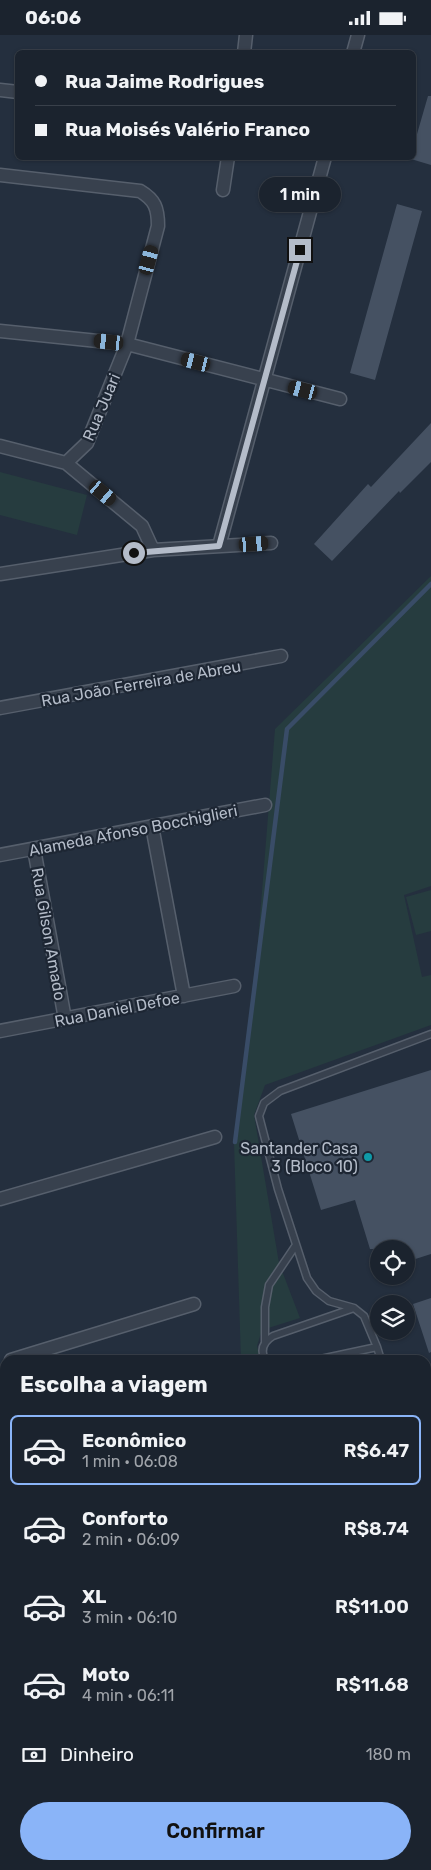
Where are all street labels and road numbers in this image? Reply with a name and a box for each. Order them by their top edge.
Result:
street label: Rua Juari [79,371,124,444]
street label: Rua João Ferreira de Abreu [40,657,242,710]
street label: Alameda Afonso Bocchiglieri [27,801,239,860]
street label: Rua Gilson Amado [27,866,70,1002]
street label: Rua Daniel Defoe [53,988,181,1031]

